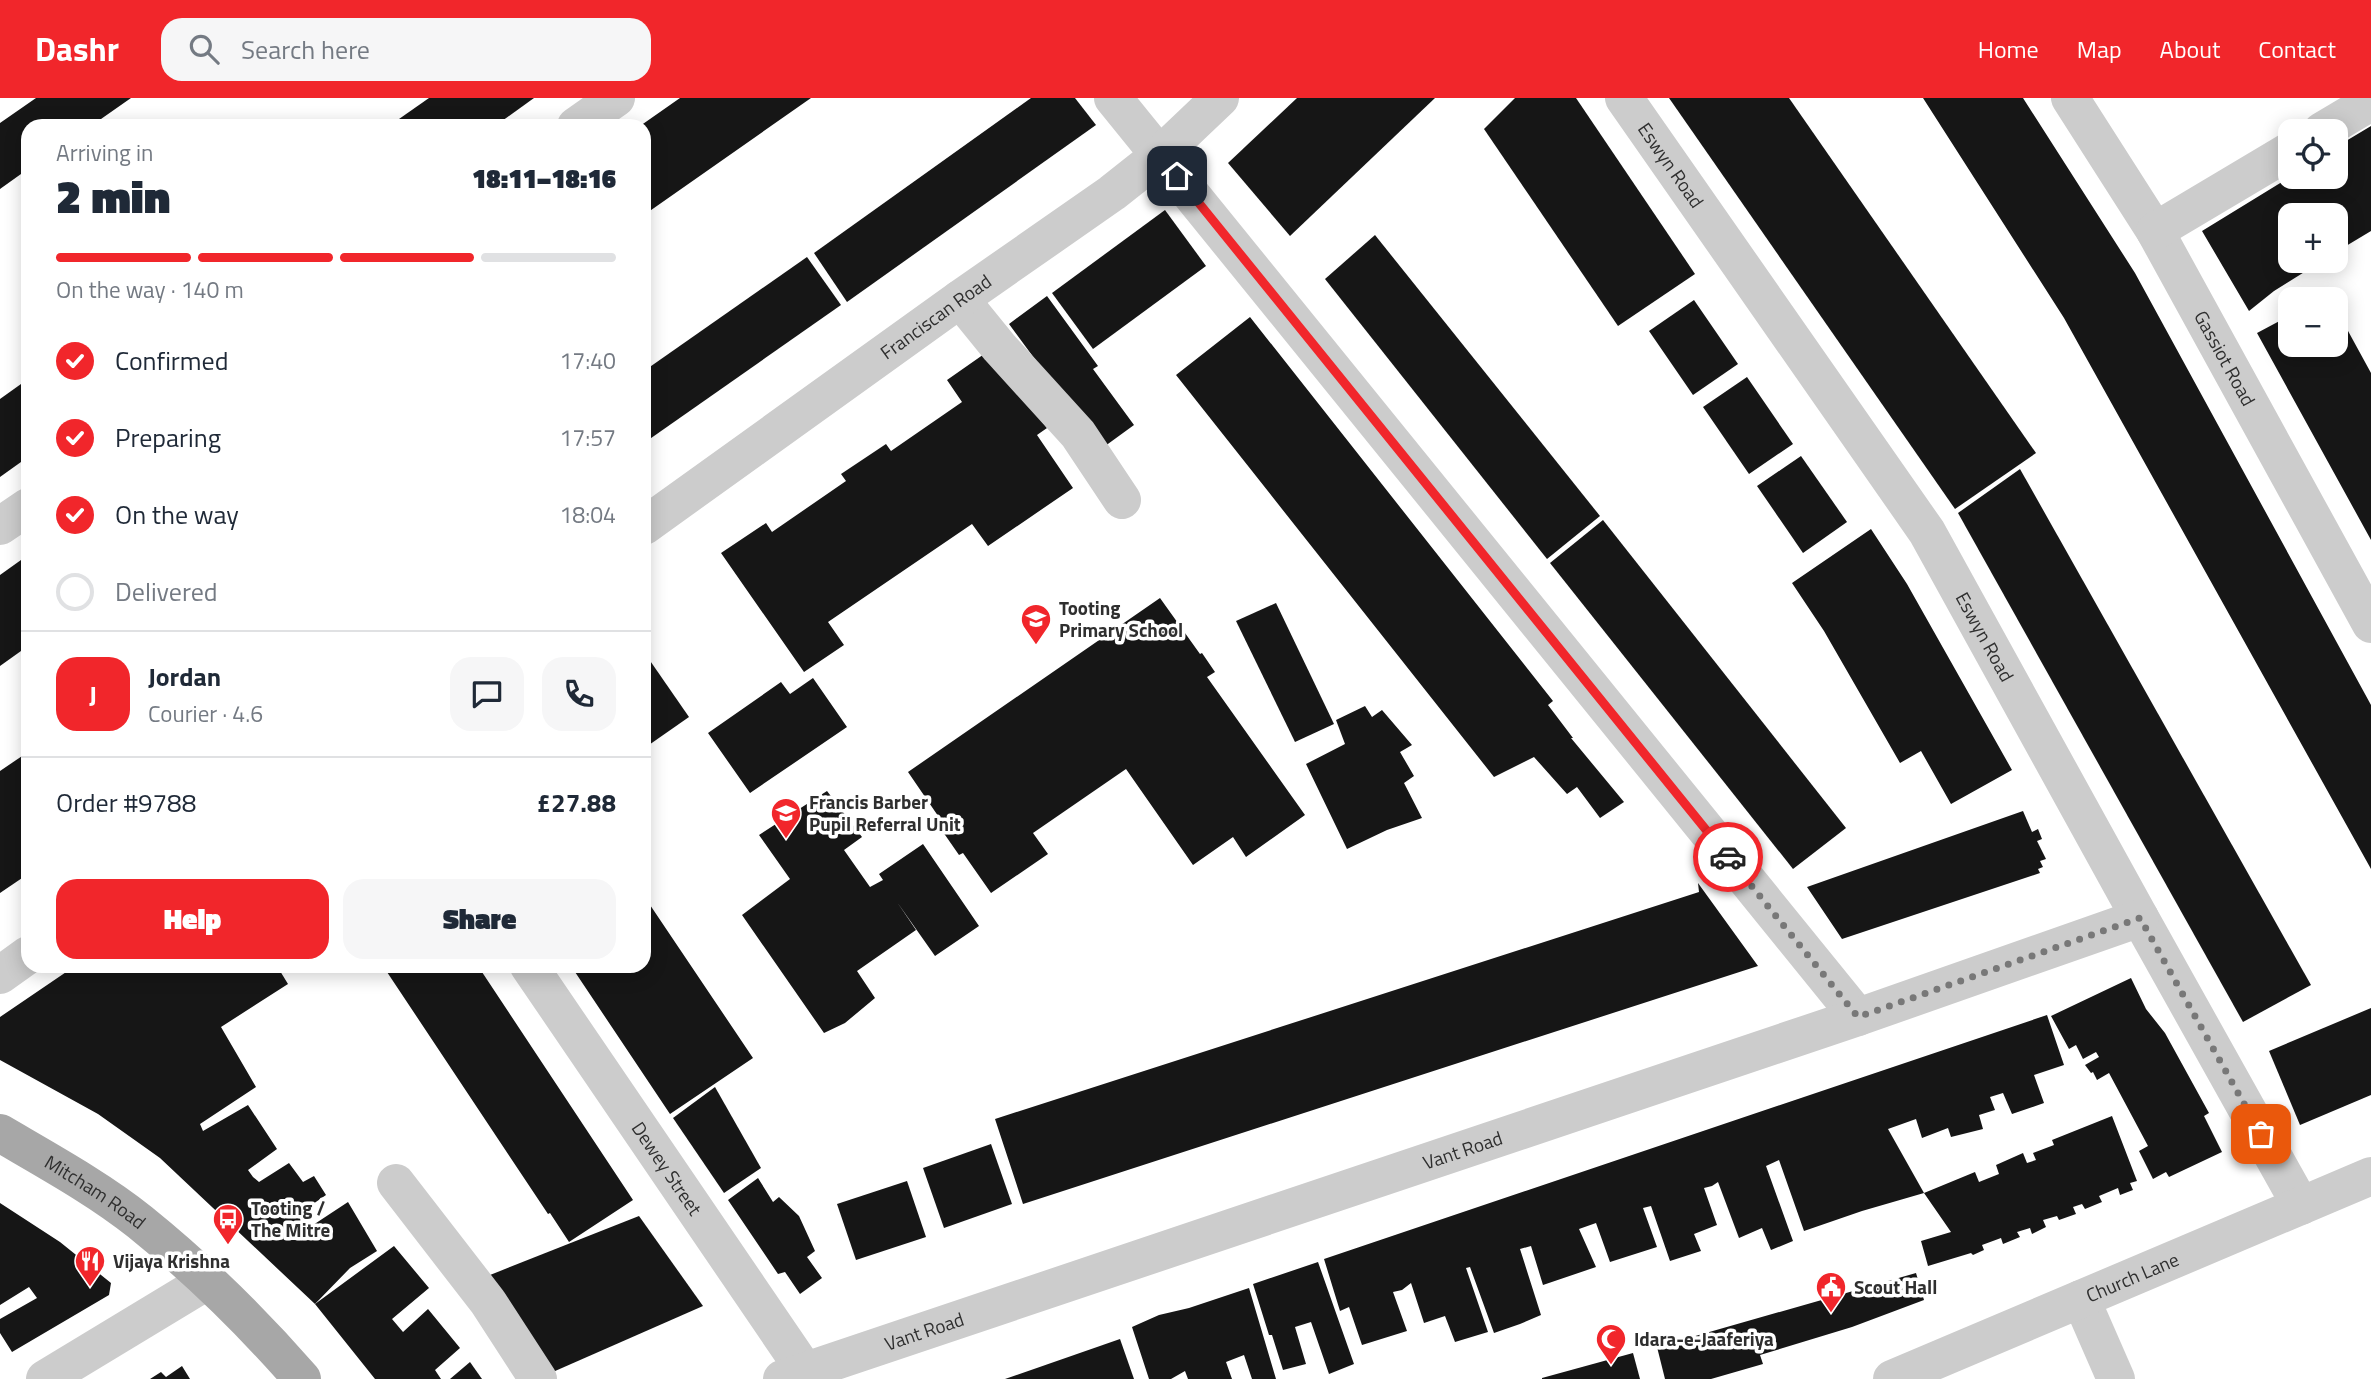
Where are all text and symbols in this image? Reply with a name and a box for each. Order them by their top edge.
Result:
search box [161,18,651,81]
text: Dashr [35,24,119,74]
icon: search [185,30,223,68]
text: Search here [241,30,370,69]
text: Home [1978,31,2039,67]
text: Map [2077,31,2122,67]
text: About [2160,31,2220,67]
text: Contact [2258,31,2336,67]
street label: Eswyn Road [1631,116,1711,214]
map controls [2278,119,2348,357]
button: locate [2278,119,2348,189]
text: Arriving in [56,135,153,170]
pin [1147,146,1207,206]
icon: home [1158,157,1196,195]
text: 18:11–18:16 [472,159,616,198]
text: 2 min [56,161,170,231]
button: + [2278,203,2348,273]
street label: Franciscan Road [874,267,997,366]
text: On the way · 140 m [56,272,244,307]
button: − [2278,287,2348,357]
street label: Gassiot Road [2187,305,2263,411]
text: Confirmed [115,341,229,380]
icon: check [56,342,94,380]
text: 17:40 [559,343,616,378]
text: Preparing [115,418,221,457]
icon: check [56,419,94,457]
text: 17:57 [559,420,616,455]
text: On the way [115,495,239,534]
icon: check [56,496,94,534]
text: 18:04 [559,497,616,532]
text: Delivered [115,572,218,611]
street label: Eswyn Road [1949,586,2022,687]
place label: Tooting Primary School [1059,593,1183,644]
school or university icon: Tooting Primary School [1019,602,1053,646]
text: Jordan [148,657,221,696]
button: chat [450,657,524,731]
button: phone [542,657,616,731]
text: J [89,675,97,714]
text: Courier · 4.6 [148,696,263,731]
text: Order #9788 [56,783,196,822]
text: £27.88 [537,783,616,822]
place label: Francis Barber Pupil Referral Unit [809,787,961,838]
school or university icon: Francis Barber Pupil Referral Unit [769,796,803,840]
courier [1693,822,1763,892]
icon: car [1709,838,1747,876]
button: Help [56,879,329,959]
button: Share [343,879,616,959]
pin [2231,1104,2291,1164]
street label: Dewey Street [625,1115,710,1221]
icon: bag [2242,1115,2280,1153]
street label: Vant Road [1419,1123,1506,1176]
street label: Mitcham Road [39,1147,153,1235]
place label: Tooting / The Mitre [251,1193,331,1244]
bus stop icon: Tooting / The Mitre [211,1202,245,1246]
restaurant icon: Vijaya Krishna [73,1244,107,1288]
street label: Church Lane [2081,1244,2183,1309]
place label: Vijaya Krishna [113,1246,230,1275]
public building icon: Scout Hall [1814,1270,1848,1314]
place label: Scout Hall [1854,1272,1937,1301]
street label: Vant Road [880,1304,968,1358]
mosque icon: Idara-e-Jaaferiya [1594,1322,1628,1366]
place label: Idara-e-Jaaferiya [1634,1324,1774,1353]

